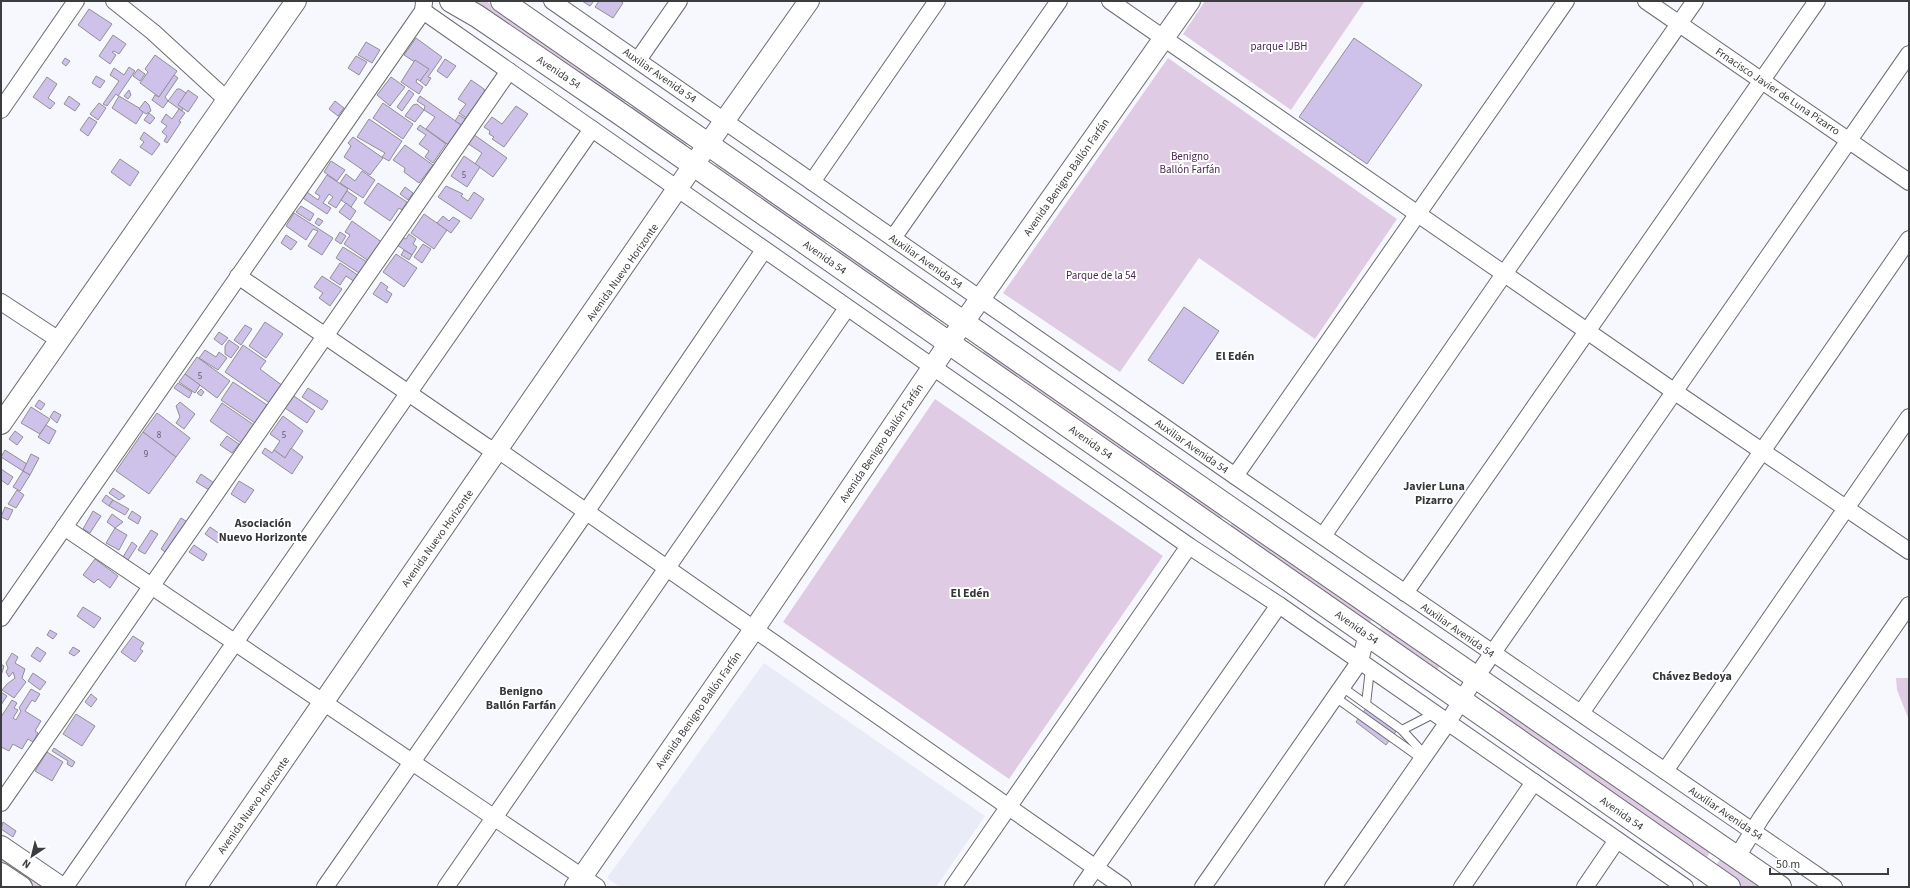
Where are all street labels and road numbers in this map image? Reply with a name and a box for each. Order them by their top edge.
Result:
street label: Auxiliar Avenida 54 [620,44,700,107]
street label: Frnacisco Javier de Luna Pizarro [1713,44,1843,139]
street label: Avenida 54 [534,52,584,93]
street label: Avenida Benigno Ballón Farfán [1020,116,1113,239]
street label: Avenida Nuevo Horizonte [583,220,662,324]
street label: Auxiliar Avenida 54 [886,230,966,293]
street label: Avenida 54 [800,237,850,278]
street label: Avenida Benigno Ballón Farfán [836,381,927,506]
street label: Auxiliar Avenida 54 [1152,415,1232,478]
street label: Avenida 54 [1066,422,1116,463]
street label: Avenida Nuevo Horizonte [398,486,477,590]
street label: Auxiliar Avenida 54 [1418,599,1498,662]
street label: Avenida 54 [1332,607,1382,648]
street label: Avenida Benigno Ballón Farfán [652,649,745,772]
street label: Avenida Nuevo Horizonte [214,753,293,857]
street label: Auxiliar Avenida 54 [1686,783,1766,844]
street label: Avenida 54 [1597,793,1647,834]

